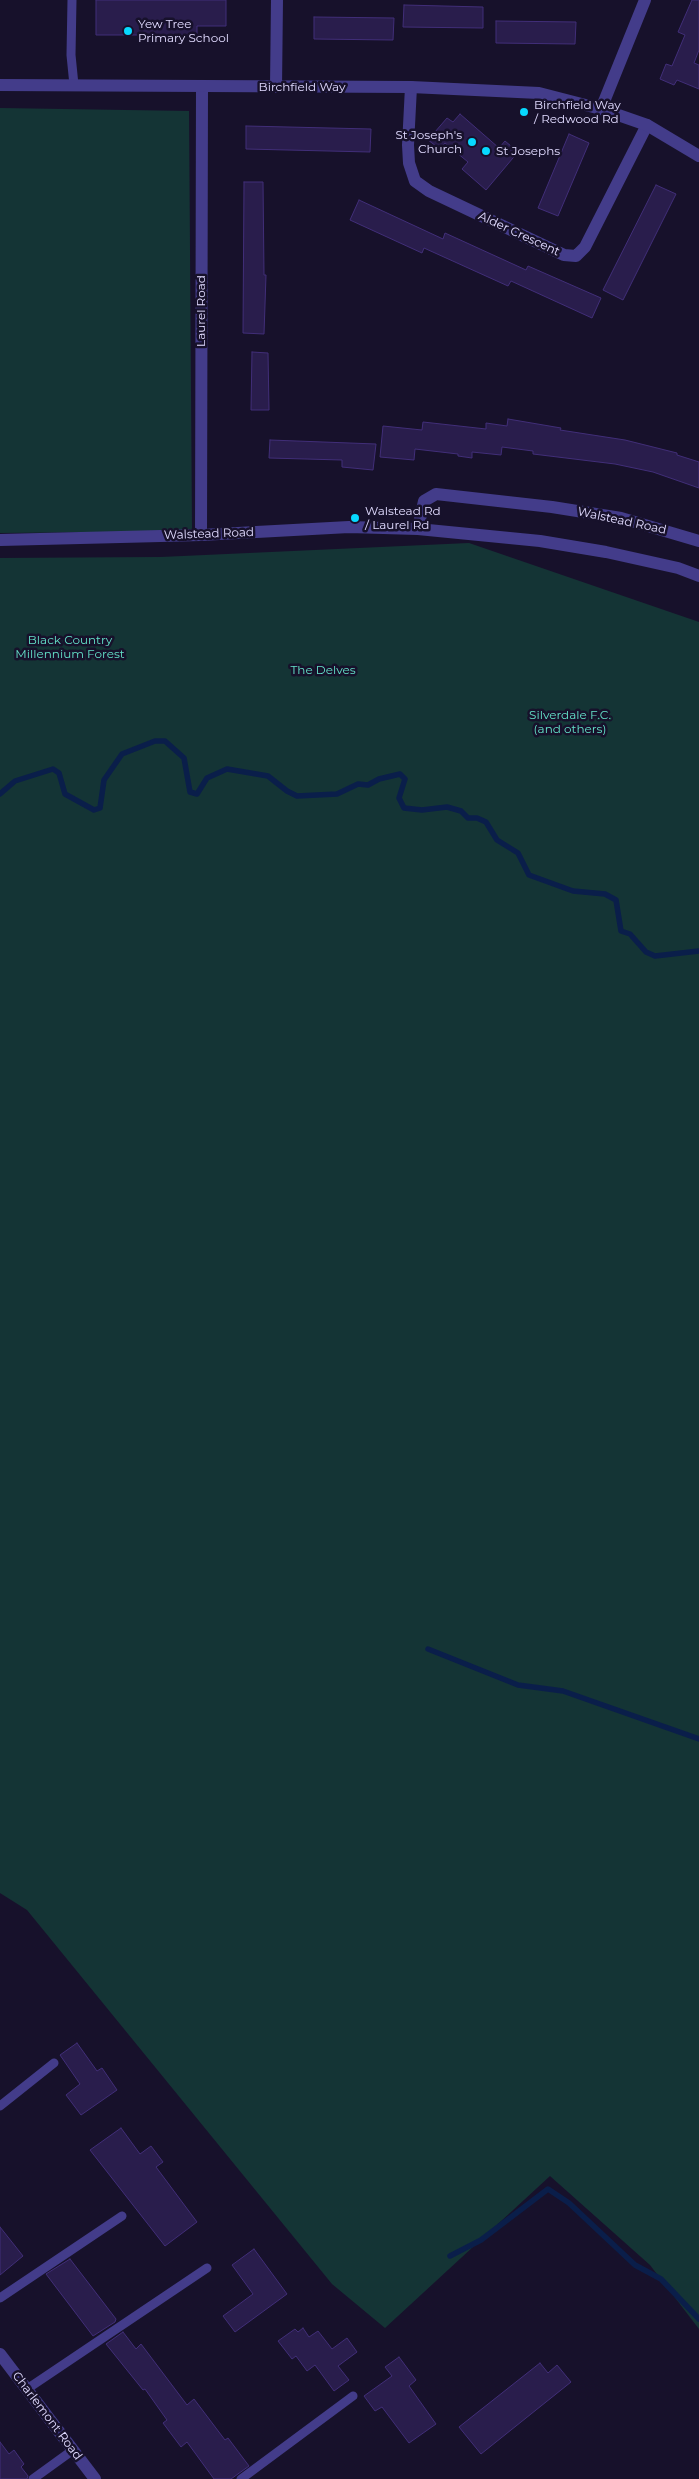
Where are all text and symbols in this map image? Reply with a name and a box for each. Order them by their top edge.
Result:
place label: Yew Tree Primary School [138,17,229,45]
marker: Yew Tree Primary School [122,25,134,37]
street label: Birchfield Way [259,80,345,94]
place label: Birchfield Way / Redwood Rd [534,98,621,126]
marker: Birchfield Way / Redwood Rd [518,106,530,118]
place label: St Joseph's Church [395,128,462,156]
marker: St Joseph's Church [466,136,478,148]
place label: St Josephs [496,144,560,158]
marker: St Josephs [480,145,492,157]
street label: Alder Crescent [476,209,562,259]
street label: Laurel Road [194,275,208,347]
place label: Walstead Rd / Laurel Rd [365,504,441,532]
street label: Walstead Road [576,505,668,537]
marker: Walstead Rd / Laurel Rd [349,512,361,524]
street label: Walstead Road [164,525,254,543]
park label: Black Country Millennium Forest [15,633,125,661]
park label: The Delves [290,663,356,677]
park label: Silverdale F.C. (and others) [529,708,611,736]
street label: Charlemont Road [9,2369,85,2463]

